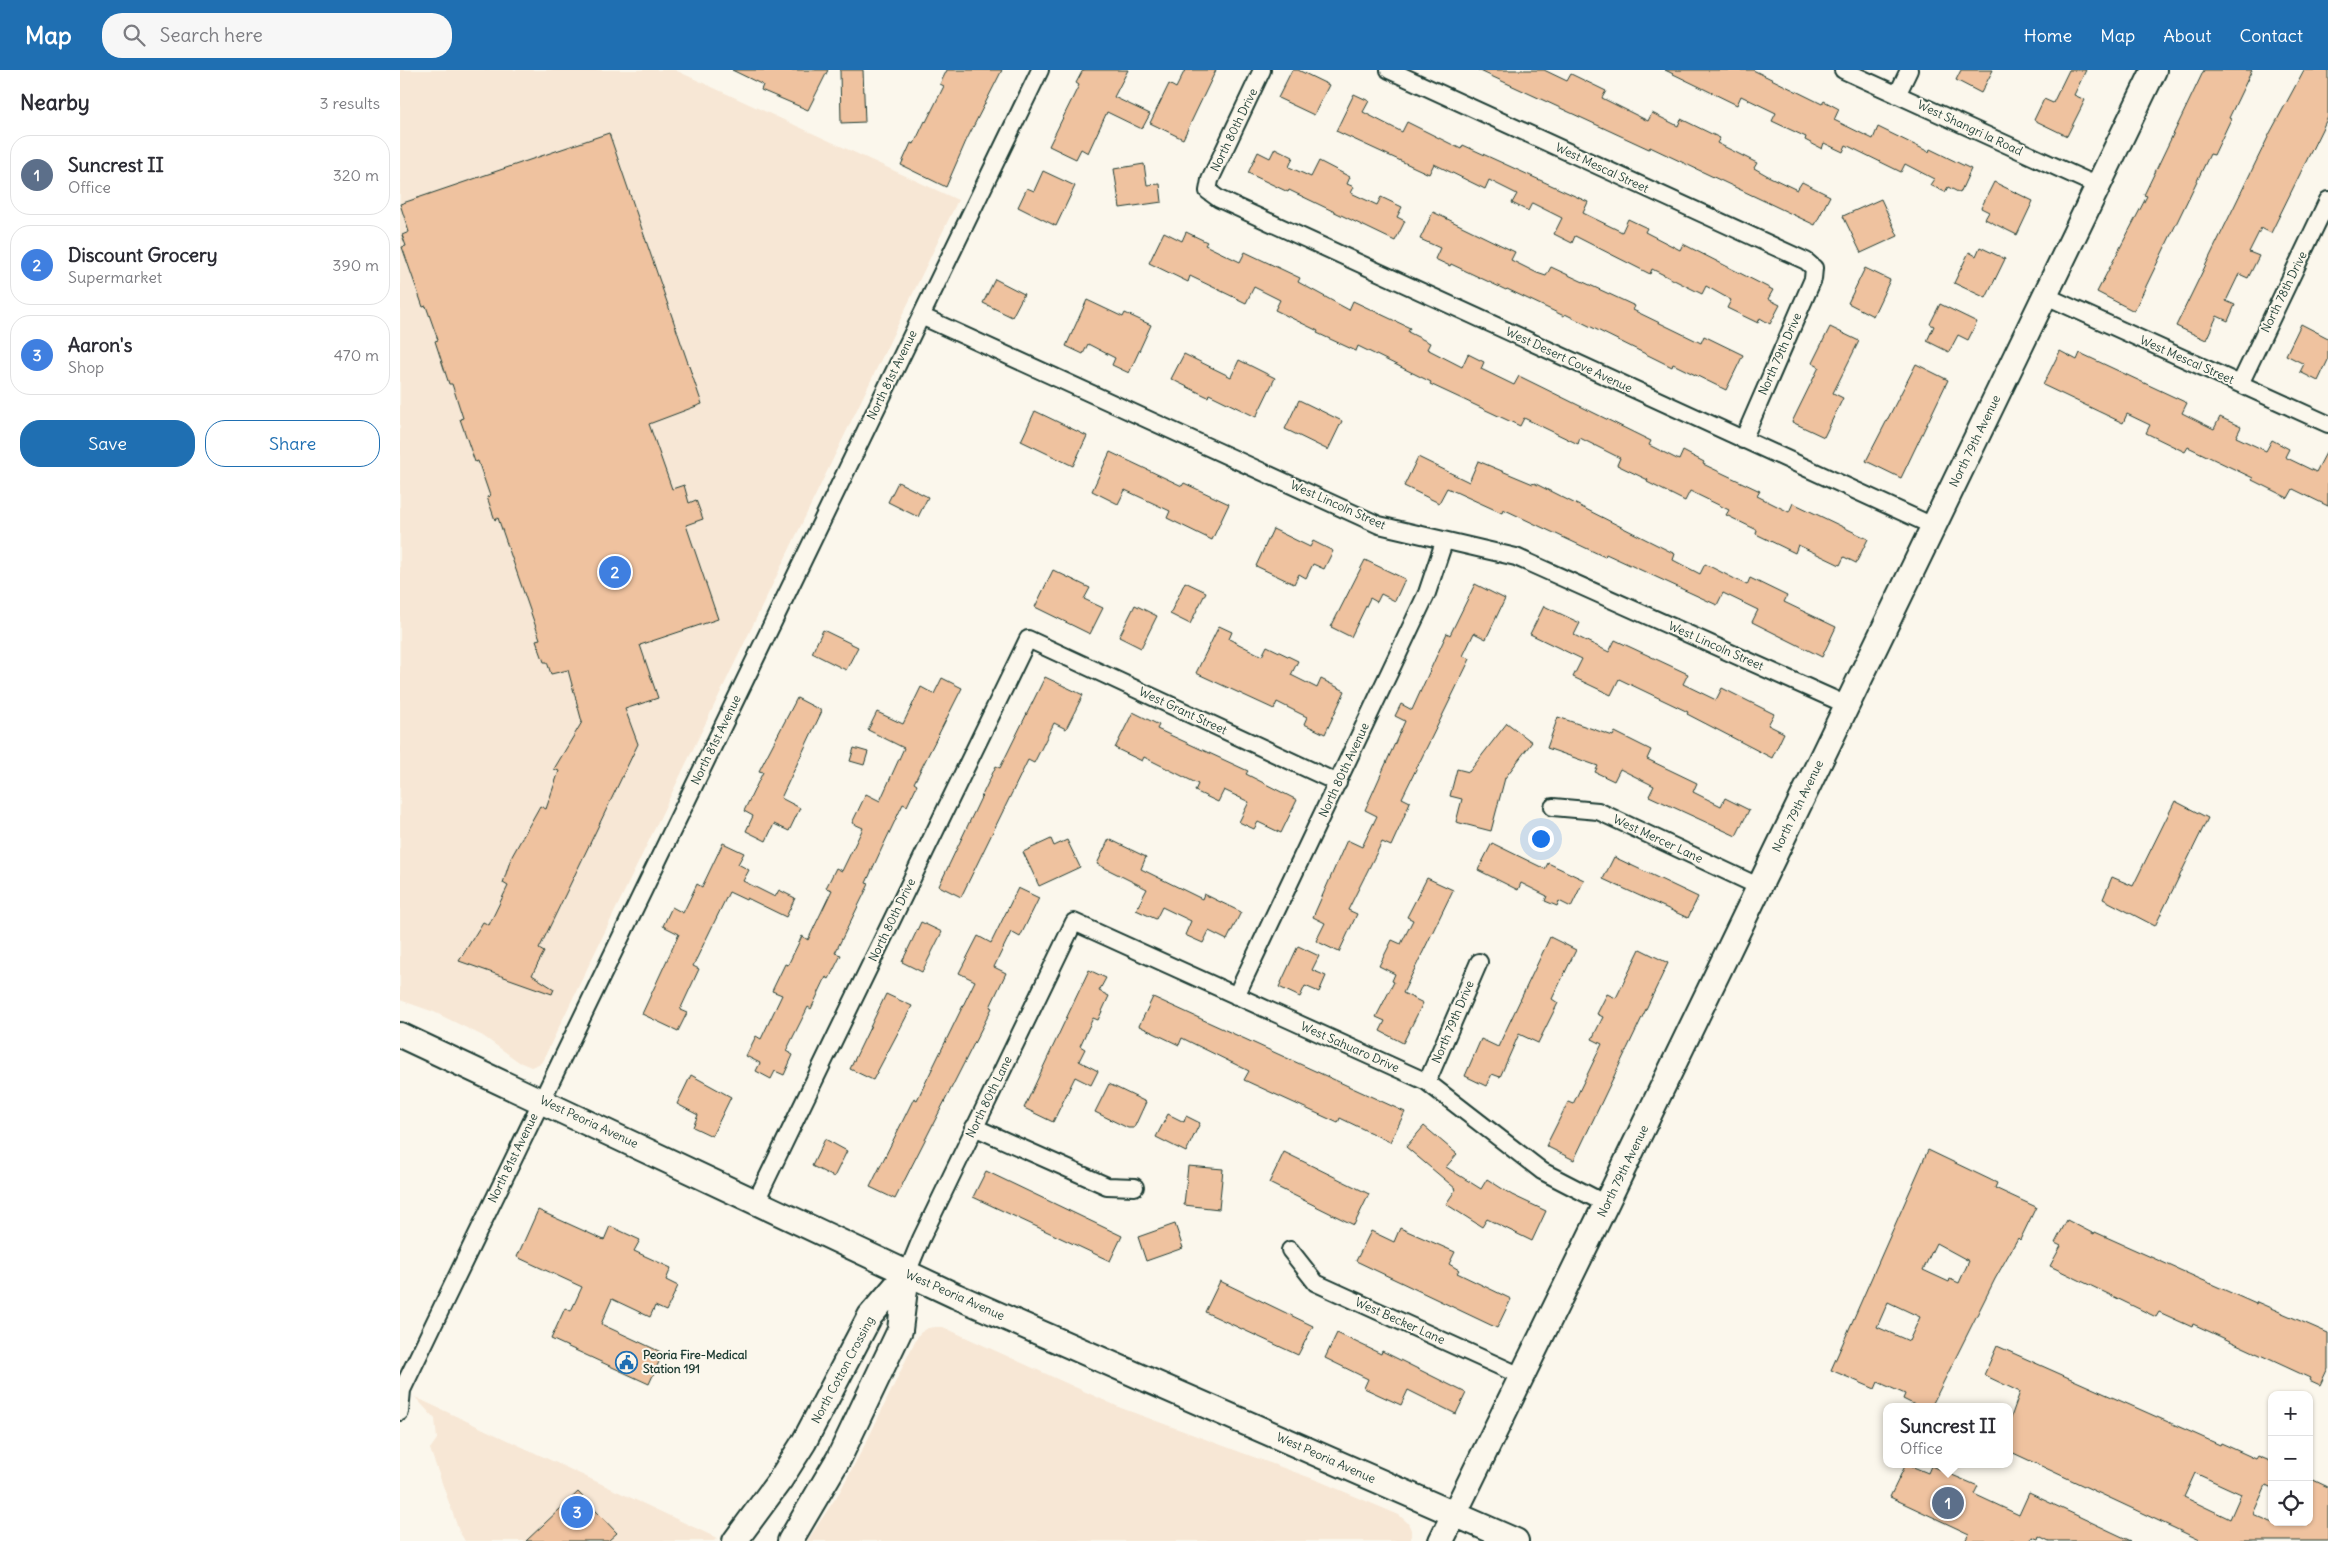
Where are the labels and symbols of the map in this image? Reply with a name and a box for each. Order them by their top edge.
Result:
street label: North 80th Drive [1207,86,1260,174]
street label: West Shangri la Road [1915,97,2025,159]
street label: West Mescal Street [1553,139,1651,196]
street label: North 78th Drive [2257,249,2310,335]
street label: North 79th Drive [1755,310,1804,397]
street label: West Desert Cove Avenue [1504,324,1635,395]
street label: North 81st Avenue [863,327,920,422]
street label: West Mescal Street [2138,332,2237,387]
street label: North 79th Avenue [1946,392,2003,489]
street label: West Lincoln Street [1288,477,1388,532]
pin: 2 [599,553,631,591]
street label: West Lincoln Street [1666,618,1766,673]
street label: West Grant Street [1137,684,1230,737]
street label: North 81st Avenue [687,692,744,787]
street label: North 80th Avenue [1315,720,1372,819]
street label: North 79th Avenue [1769,757,1826,854]
street label: West Mercer Lane [1611,811,1705,866]
your location [1528,826,1554,852]
street label: North 80th Drive [865,876,918,964]
street label: North 79th Drive [1428,978,1477,1066]
street label: West Sahuaro Drive [1299,1018,1402,1075]
street label: North 80th Lane [962,1053,1015,1140]
street label: West Peoria Avenue [538,1092,641,1151]
street label: North 81st Avenue [484,1110,541,1205]
street label: North 79th Avenue [1594,1122,1651,1219]
street label: West Peoria Avenue [903,1266,1007,1323]
street label: West Becker Lane [1353,1294,1447,1347]
street label: North Cotton Crossing [808,1314,877,1426]
place label: Peoria Fire-Medical Station 191 [643,1347,748,1376]
public building icon: Peoria Fire-Medical Station 191 [615,1350,639,1374]
street label: West Peoria Avenue [1274,1429,1378,1486]
pin: 1 [1932,1484,1964,1522]
pin: 3 [561,1493,593,1531]

